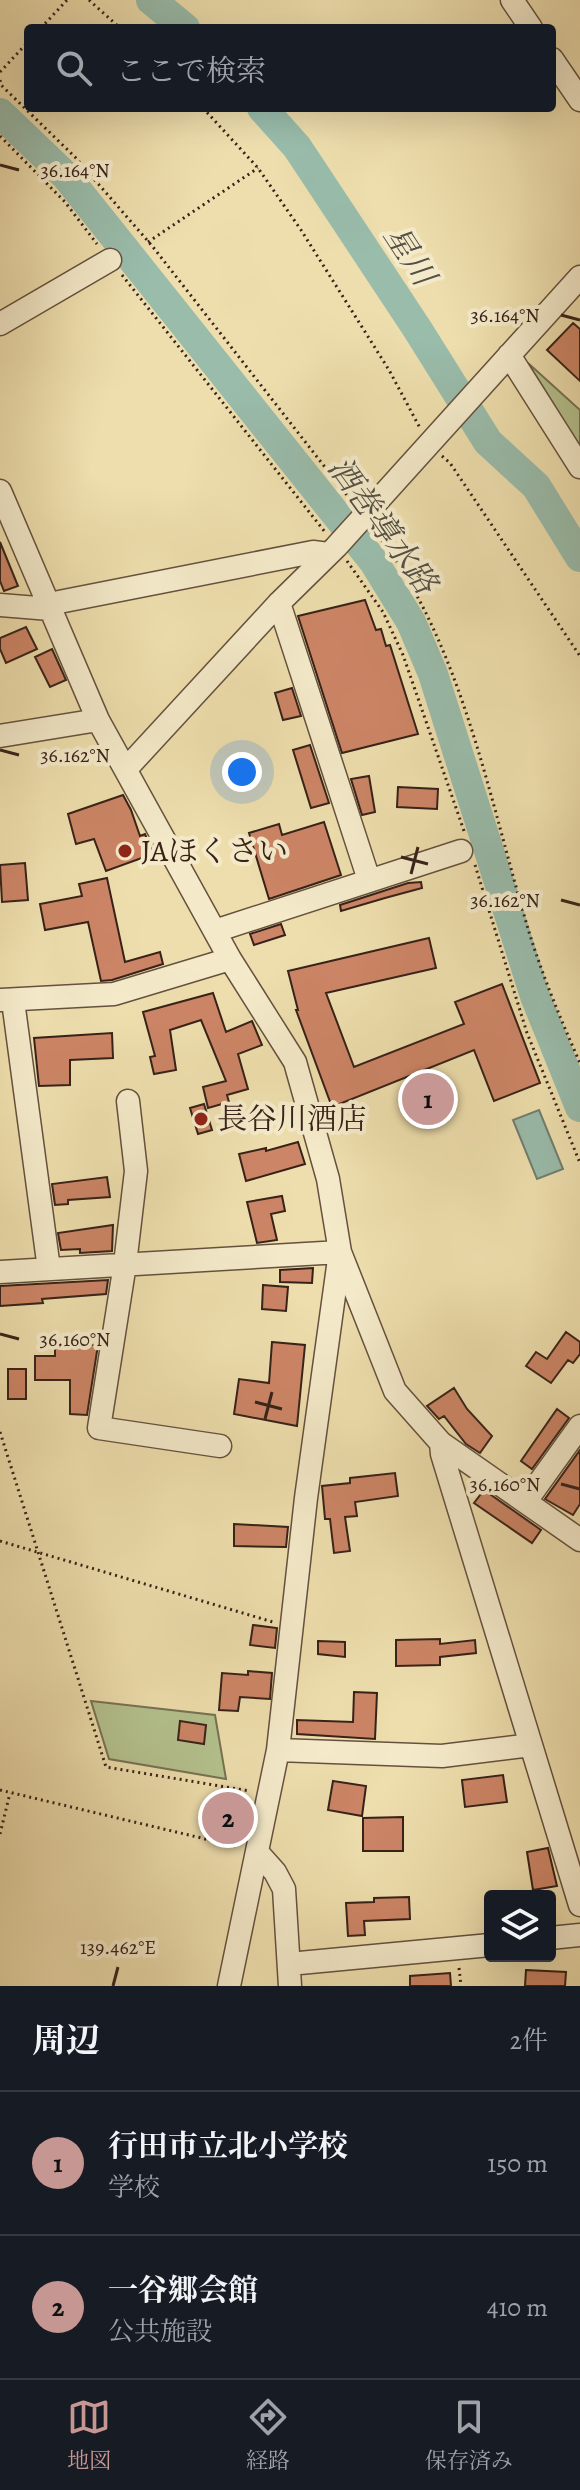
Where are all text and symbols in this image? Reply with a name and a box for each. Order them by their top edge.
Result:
search box [24,24,556,112]
icon: search [52,46,96,90]
text: ここで検索 [116,51,266,91]
text: 36.164°N [40,157,110,184]
water label: 星川 [374,216,448,296]
text: 36.164°N [470,302,540,329]
water label: 酒巻導水路 [318,447,449,604]
text: 36.162°N [40,742,110,769]
your location [222,752,262,792]
place label: JAほくさい [141,831,288,871]
marker: JAほくさい [116,842,134,860]
text: 36.162°N [470,887,540,914]
pin: 1 [402,1069,454,1129]
place label: 長谷川酒店 [217,1099,367,1139]
marker: 長谷川酒店 [192,1110,210,1128]
text: 36.160°N [40,1326,110,1353]
text: 36.160°N [470,1471,540,1498]
pin: 2 [202,1788,254,1848]
map controls [484,1890,556,1962]
button: layers [484,1890,556,1962]
text: 139.462°E [80,1934,156,1961]
text: 周辺 [32,2017,100,2064]
text: 2件 [510,2023,548,2058]
text: 行田市立北小学校 [108,2126,348,2166]
text: 1 [53,2146,63,2181]
text: 150 m [487,2146,548,2181]
text: 学校 [108,2170,160,2205]
text: 一谷郷会館 [108,2270,258,2310]
text: 2 [52,2290,64,2325]
text: 410 m [487,2290,548,2325]
text: 公共施設 [108,2314,212,2349]
tab: 地図 [67,2395,111,2476]
tab: 経路 [246,2395,290,2476]
tab: 保存済み [425,2395,513,2476]

